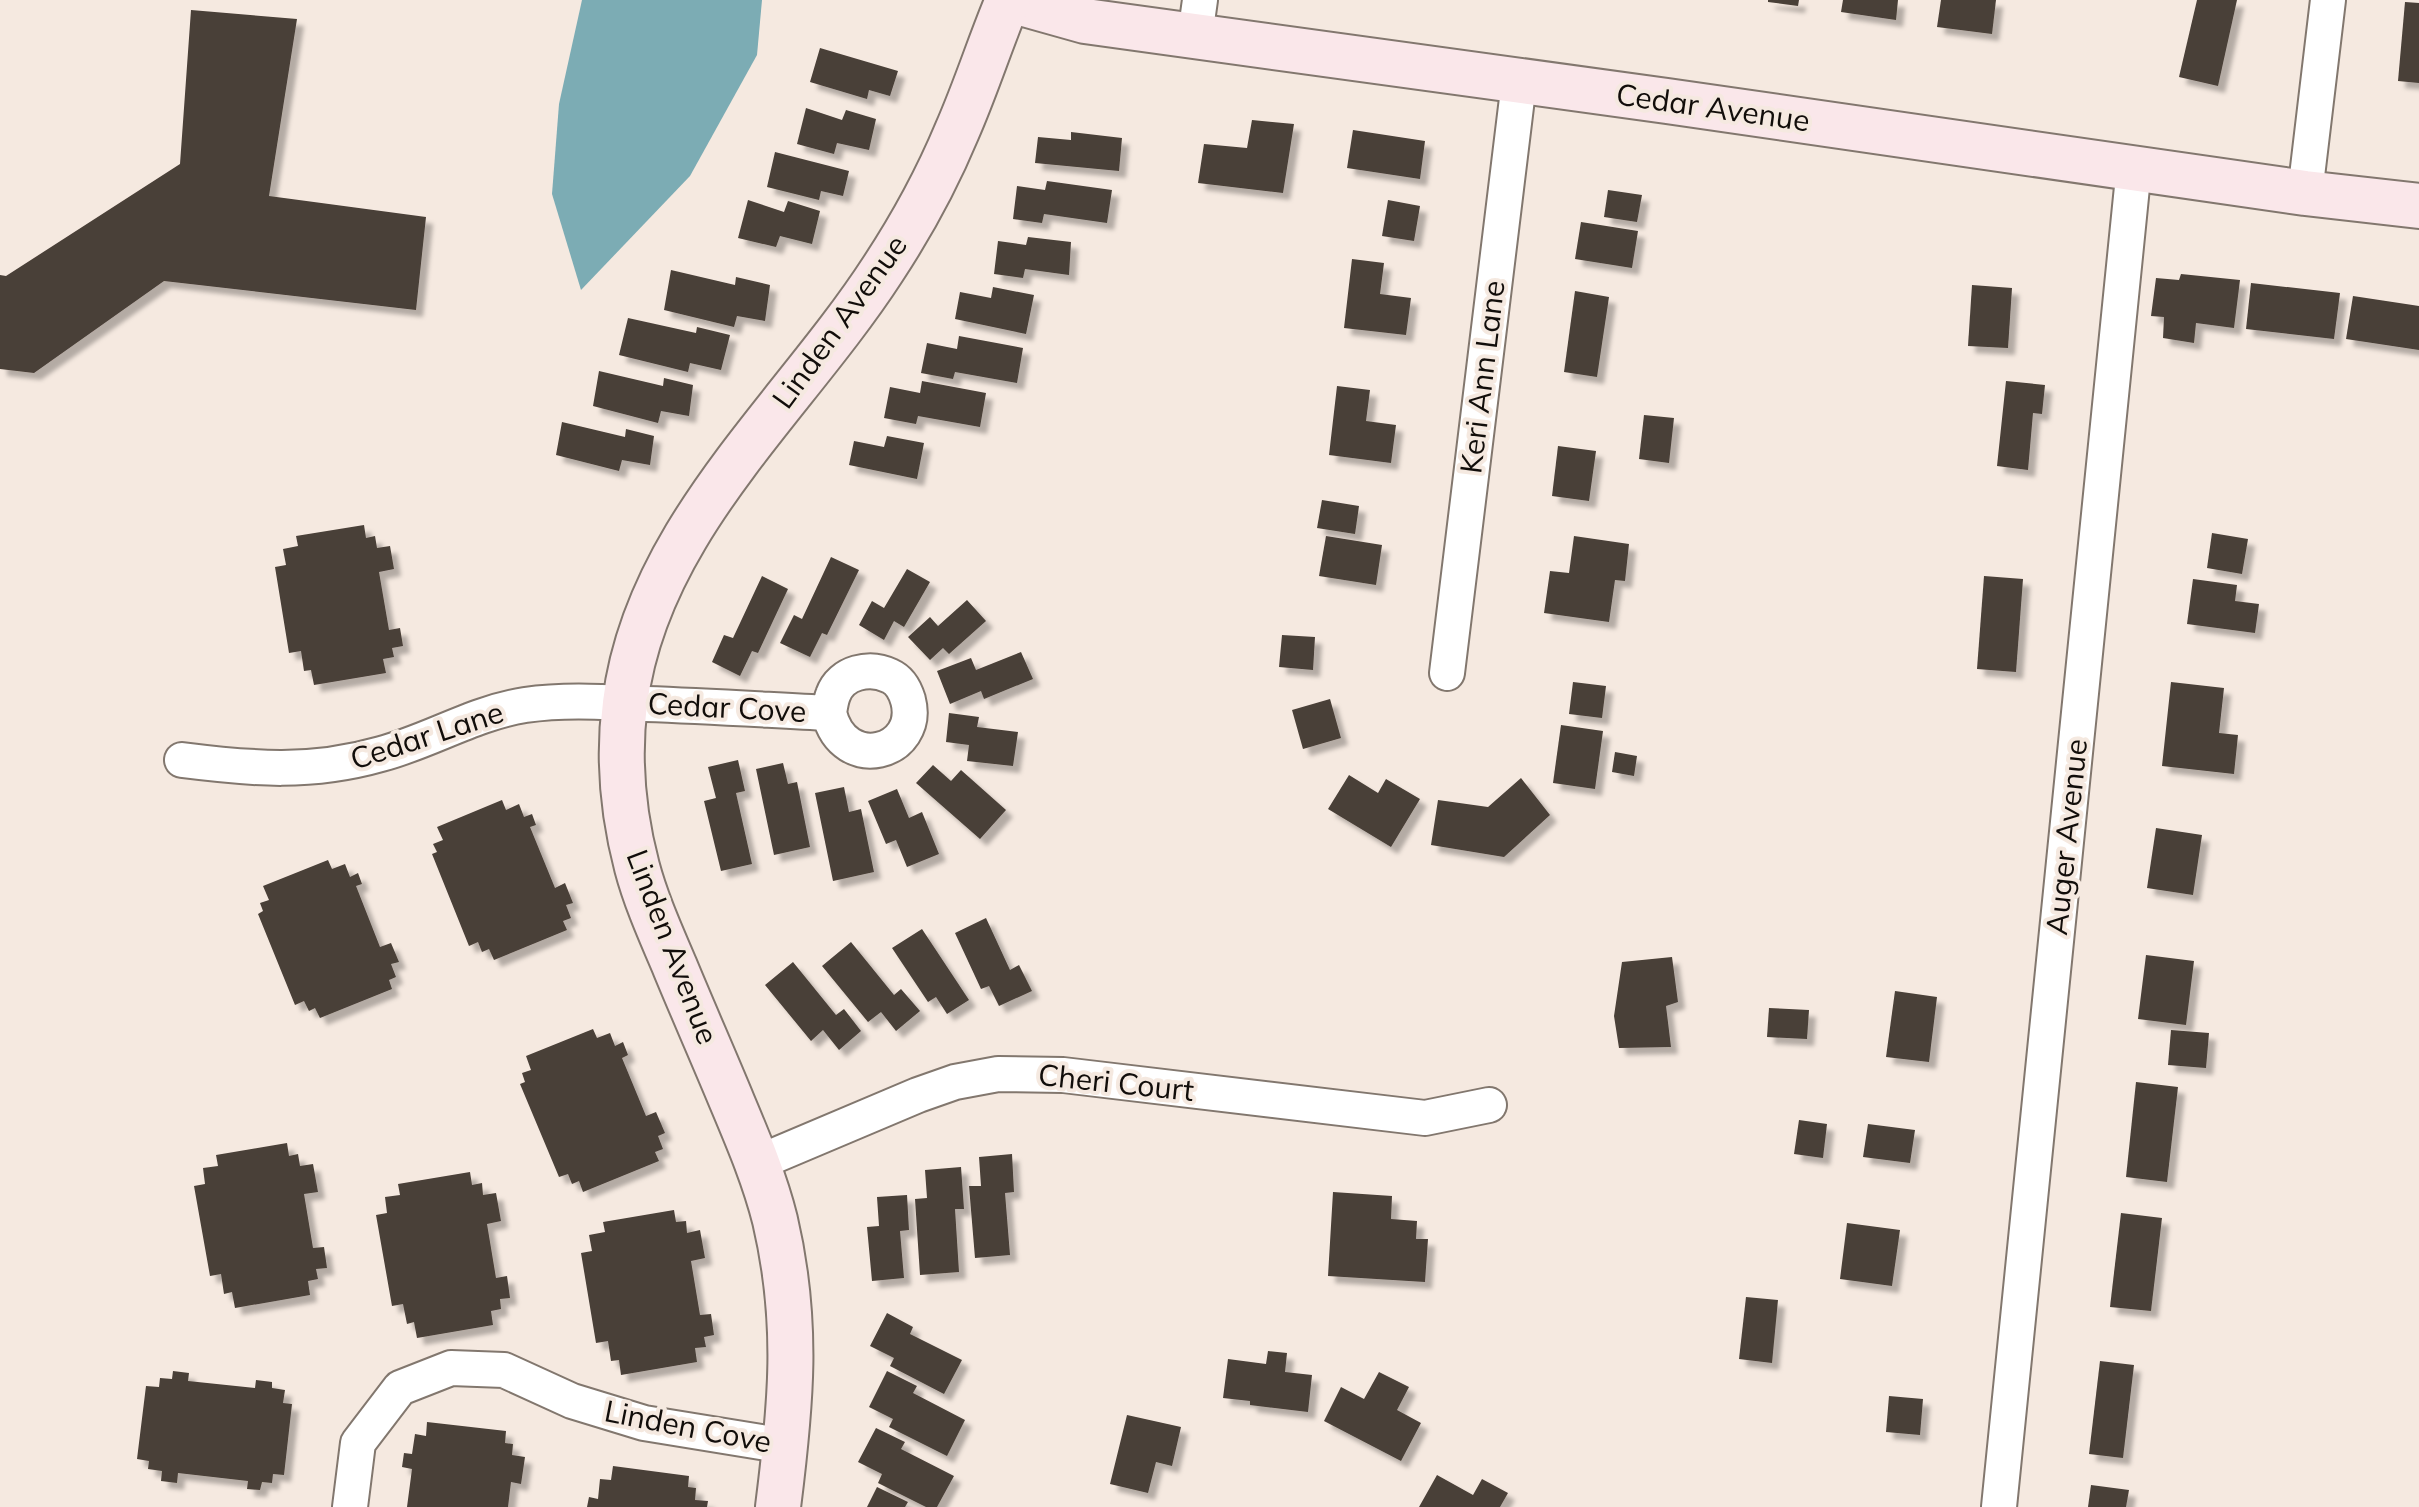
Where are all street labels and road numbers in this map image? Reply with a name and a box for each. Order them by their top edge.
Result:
street label: Cedar Avenue [1614,75,1812,139]
street label: Linden Avenue [763,227,915,416]
street label: Keri Ann Lane [1451,278,1513,476]
street label: Cedar Cove [647,684,807,730]
street label: Cedar Lane [345,692,508,778]
street label: Auger Avenue [2037,737,2095,937]
street label: Linden Avenue [618,844,727,1049]
street label: Cheri Court [1036,1055,1196,1109]
street label: Linden Cove [602,1391,775,1461]

